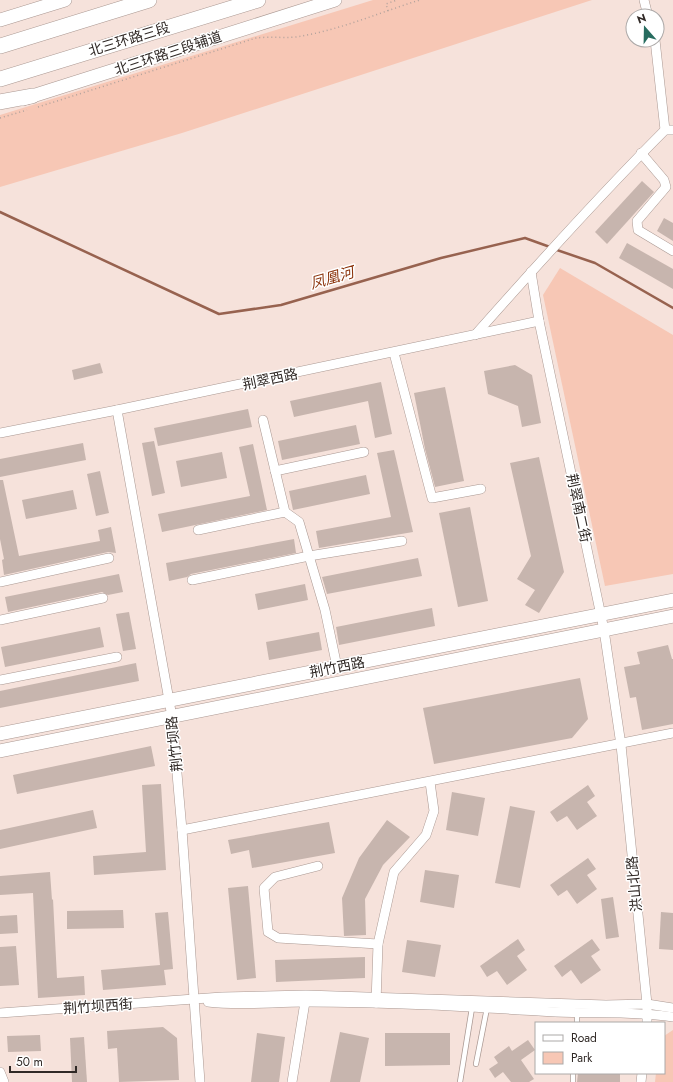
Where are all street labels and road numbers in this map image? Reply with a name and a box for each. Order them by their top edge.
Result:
street label: 北三环路三段 [86,17,172,61]
street label: 北三环路三段辅道 [112,26,224,80]
street label: 荆翠西路 [241,363,299,395]
street label: 荆翠南二街 [562,472,596,544]
street label: 荆竹西路 [308,652,366,682]
street label: 荆竹坝路 [161,715,187,773]
street label: 洪山北路 [622,855,646,913]
street label: 荆竹坝西街 [62,994,134,1018]

